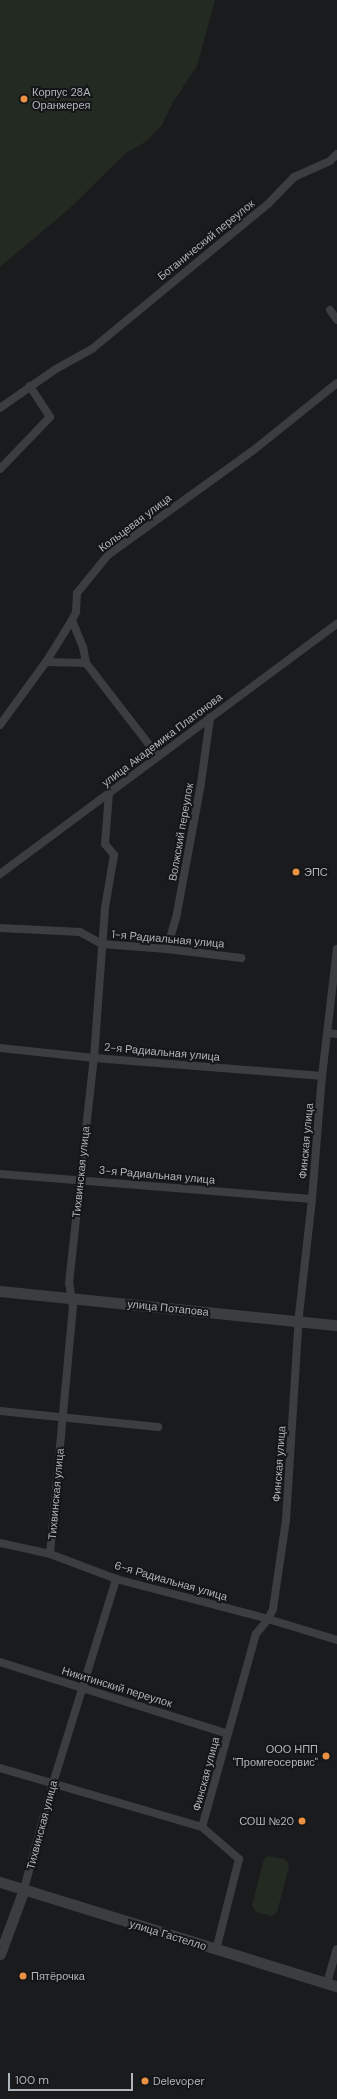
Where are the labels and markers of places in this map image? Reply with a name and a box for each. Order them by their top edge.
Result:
place label: Корпус 28А Оранжерея [32,86,91,112]
marker: Корпус 28А Оранжерея [19,94,29,104]
place label: ЭПС [304,865,328,879]
marker: ЭПС [291,867,301,877]
place label: ООО НПП "Промгеосервис" [233,1743,318,1769]
marker: ООО НПП "Промгеосервис" [321,1751,331,1761]
place label: СОШ №20 [239,1814,294,1828]
marker: СОШ №20 [297,1816,307,1826]
place label: Пятёрочка [31,1969,85,1983]
marker: Пятёрочка [18,1971,28,1981]
place label: Delevoper [153,2074,205,2088]
marker: Delevoper [140,2076,150,2086]

